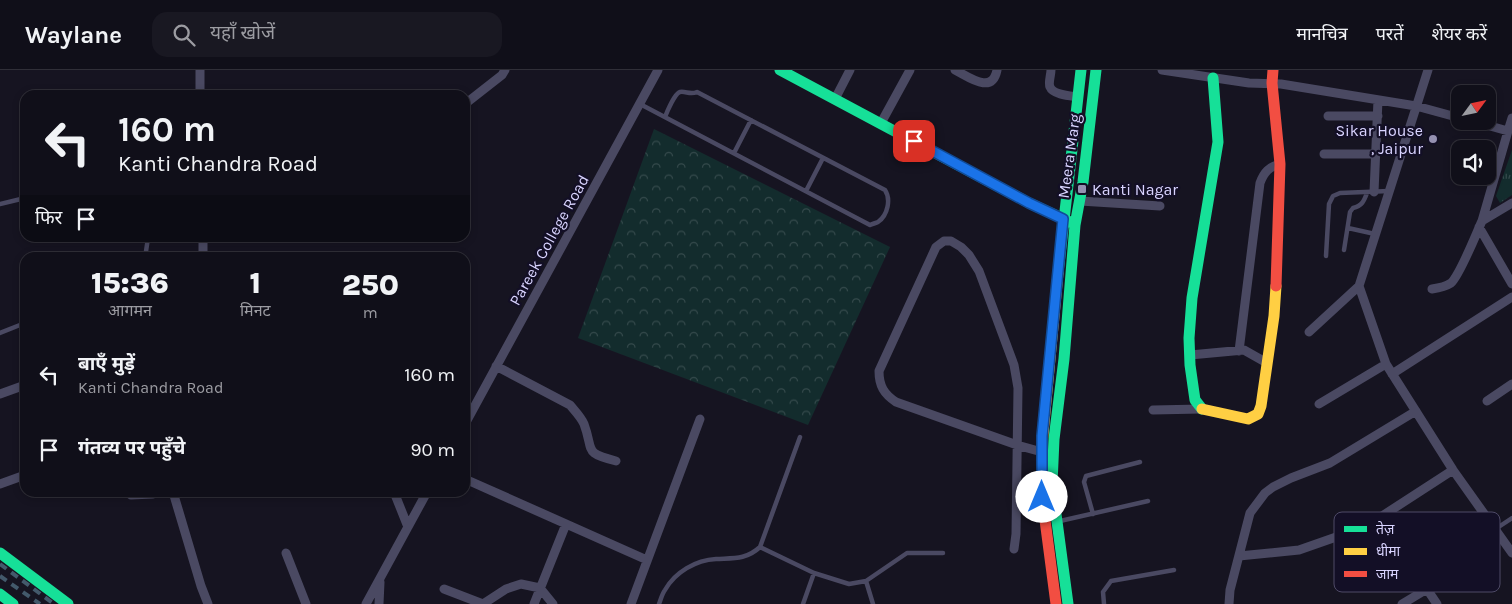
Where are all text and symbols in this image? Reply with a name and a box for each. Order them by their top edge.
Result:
search box [152,12,502,57]
text: Waylane [25,21,122,49]
icon: search [170,21,198,49]
text: यहाँ खोजें [210,22,275,44]
text: मानचित्र [1296,23,1348,45]
text: परतें [1376,23,1403,45]
text: शेयर करें [1431,23,1487,45]
north arrow [1451,85,1496,130]
map controls [1451,85,1496,185]
text: 160 m [118,109,216,150]
icon: left [35,110,100,175]
street label: Meera Marg [1054,112,1084,200]
pin [893,120,935,162]
place label: Sikar House , Jaipur [1335,121,1423,158]
icon: arrive [900,127,928,155]
marker: Sikar House , Jaipur [1427,133,1439,145]
button: sound [1451,140,1496,185]
text: Kanti Chandra Road [118,151,318,177]
street label: Pareek College Road [505,171,593,309]
place label: Kanti Nagar [1092,180,1178,199]
marker: Kanti Nagar [1076,183,1088,195]
icon: arrive [72,205,100,233]
text: फिर [35,207,62,229]
text: 15:36 [91,265,169,301]
text: 1 [250,265,261,301]
text: 250 [342,267,399,303]
text: आगमन [108,301,152,320]
text: मिनट [240,301,271,320]
text: m [363,303,378,322]
text: बाएँ मुड़ें [78,353,135,375]
icon: left [35,361,63,389]
text: 160 m [404,364,455,386]
text: Kanti Chandra Road [78,378,223,397]
icon: arrive [35,436,63,464]
text: गंतव्य पर पहुँचे [78,437,185,459]
text: 90 m [410,439,455,461]
position arrow [1015,470,1067,522]
legend [1334,512,1500,592]
text: तेज़ [1376,520,1395,538]
text: धीमा [1376,543,1401,560]
text: जाम [1376,566,1399,583]

